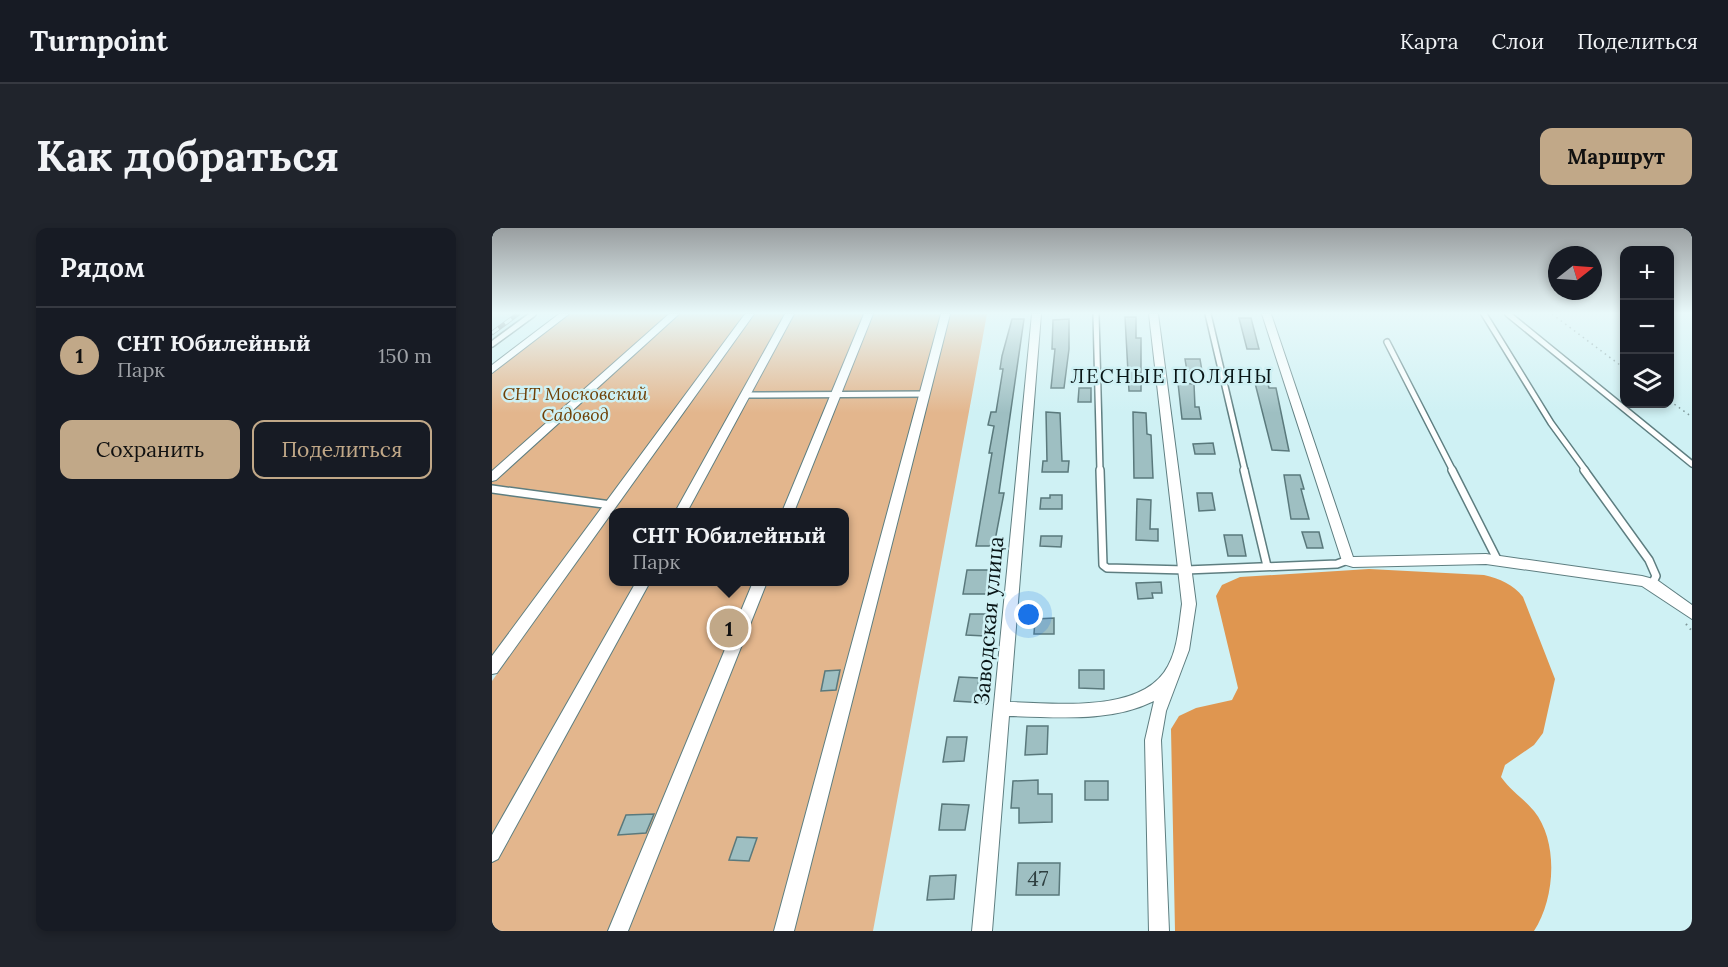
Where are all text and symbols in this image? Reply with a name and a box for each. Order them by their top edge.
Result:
text: Turnpoint [30,23,168,59]
text: Карта [1400,28,1459,55]
text: Слои [1492,28,1544,55]
text: Поделиться [1577,28,1698,55]
button: Маршрут [1540,128,1692,185]
text: Как добраться [36,129,339,183]
north arrow [1548,246,1602,300]
map controls [1620,246,1674,408]
button: + [1620,246,1674,300]
text: Рядом [60,251,145,284]
button: − [1620,300,1674,354]
text: СНТ Юбилейный [117,329,311,357]
text: 1 [75,343,84,368]
text: 150 m [378,343,432,368]
button: layers [1620,354,1674,408]
text: Парк [117,357,165,382]
district label: ЛЕСНЫЕ ПОЛЯНЫ [1070,363,1274,388]
park label: СНТ Московский Садовод [502,382,648,426]
button: Сохранить [60,420,240,479]
button: Поделиться [252,420,432,479]
popup [609,508,849,586]
text: СНТ Юбилейный [632,521,826,549]
street label: Заводская улица [968,535,1009,707]
text: Парк [632,549,680,574]
your location [1014,600,1043,629]
pin: 1 [710,606,748,650]
house number: 47 [1027,865,1049,892]

